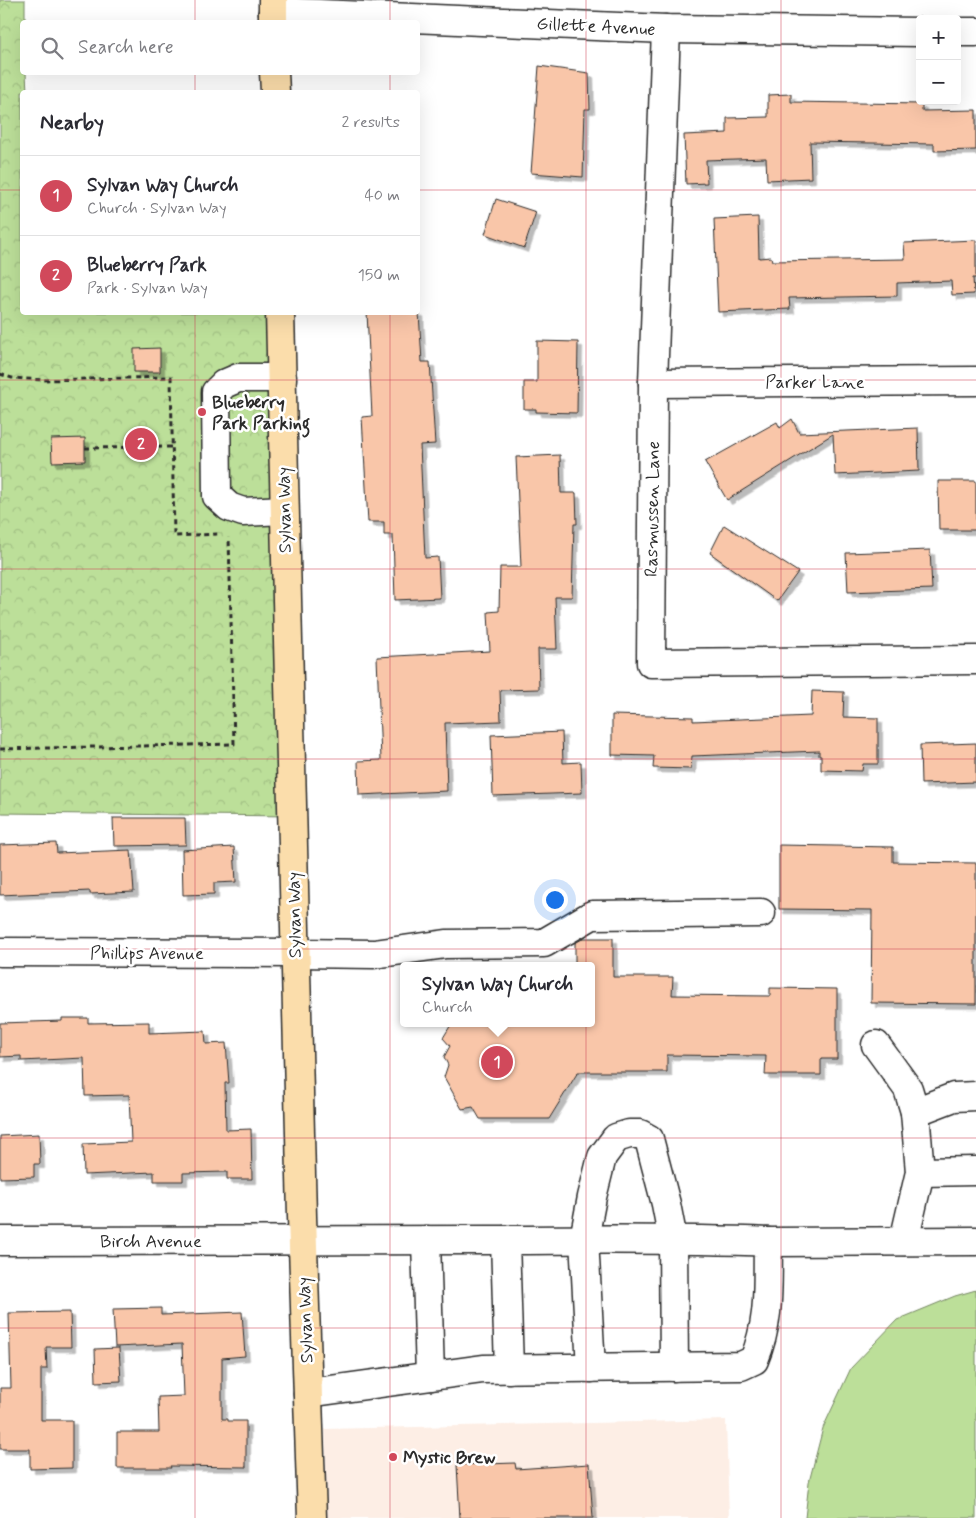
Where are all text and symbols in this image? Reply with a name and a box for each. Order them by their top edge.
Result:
street label: Gillette Avenue [536,12,656,42]
map controls [916,15,961,105]
button: + [916,15,961,60]
search box [20,20,420,75]
icon: search [38,34,66,62]
text: Search here [78,35,174,60]
button: − [916,60,961,105]
text: Nearby [40,109,104,137]
text: 2 results [342,112,400,133]
text: Sylvan Way Church [87,173,238,198]
text: 1 [52,185,60,206]
text: 40 m [364,185,400,206]
text: Church · Sylvan Way [87,198,227,219]
text: Blueberry Park [87,253,207,278]
text: 2 [52,265,60,286]
text: 150 m [358,265,400,286]
text: Park · Sylvan Way [87,278,208,299]
street label: Parker Lane [765,371,865,395]
place label: Blueberry Park Parking [212,391,310,438]
marker: Blueberry Park Parking [196,406,208,418]
pin: 2 [125,425,157,463]
street label: Rasmussen Lane [640,441,666,577]
street label: Sylvan Way [272,467,298,553]
street label: Sylvan Way [282,872,308,958]
your location [542,887,568,913]
street label: Phillips Avenue [90,942,204,966]
popup [400,962,595,1027]
text: Sylvan Way Church [422,972,573,997]
text: Church [422,997,472,1018]
pin: 1 [481,1043,513,1081]
street label: Birch Avenue [100,1230,202,1254]
street label: Sylvan Way [293,1276,319,1363]
place label: Mystic Brew [403,1446,496,1470]
marker: Mystic Brew [387,1451,399,1463]

